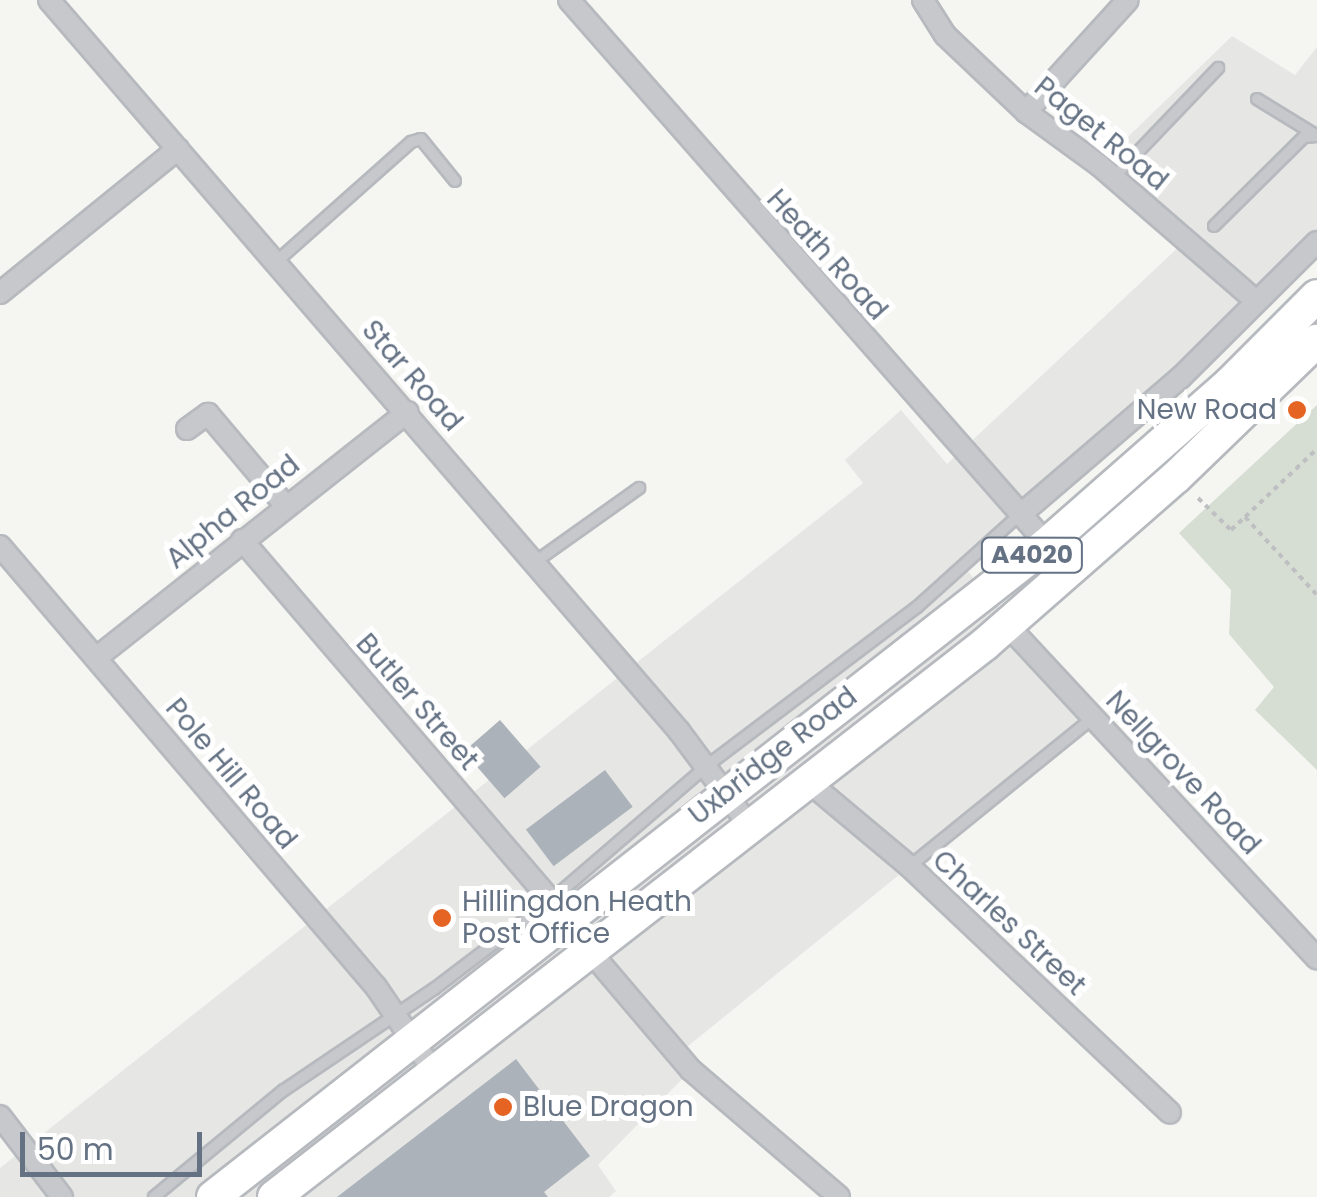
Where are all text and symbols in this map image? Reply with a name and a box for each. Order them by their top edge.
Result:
street label: Paget Road [1028,70,1174,198]
street label: Heath Road [760,183,894,327]
street label: Star Road [355,314,469,438]
place label: New Road [1137,393,1277,427]
marker: New Road [1286,399,1308,421]
street label: Alpha Road [160,448,306,576]
road number: A4020 [980,535,1084,575]
street label: Butler Street [349,627,485,777]
street label: Uxbridge Road [682,680,864,832]
street label: Nellgrove Road [1099,684,1267,862]
street label: Pole Hill Road [158,692,304,856]
street label: Charles Street [925,843,1093,1003]
place label: Hillingdon Heath Post Office [462,885,692,951]
marker: Hillingdon Heath Post Office [431,907,453,929]
place label: Blue Dragon [523,1090,694,1124]
marker: Blue Dragon [492,1096,514,1118]
scale bar [25,1112,208,1174]
text: 50 m [37,1128,114,1171]

